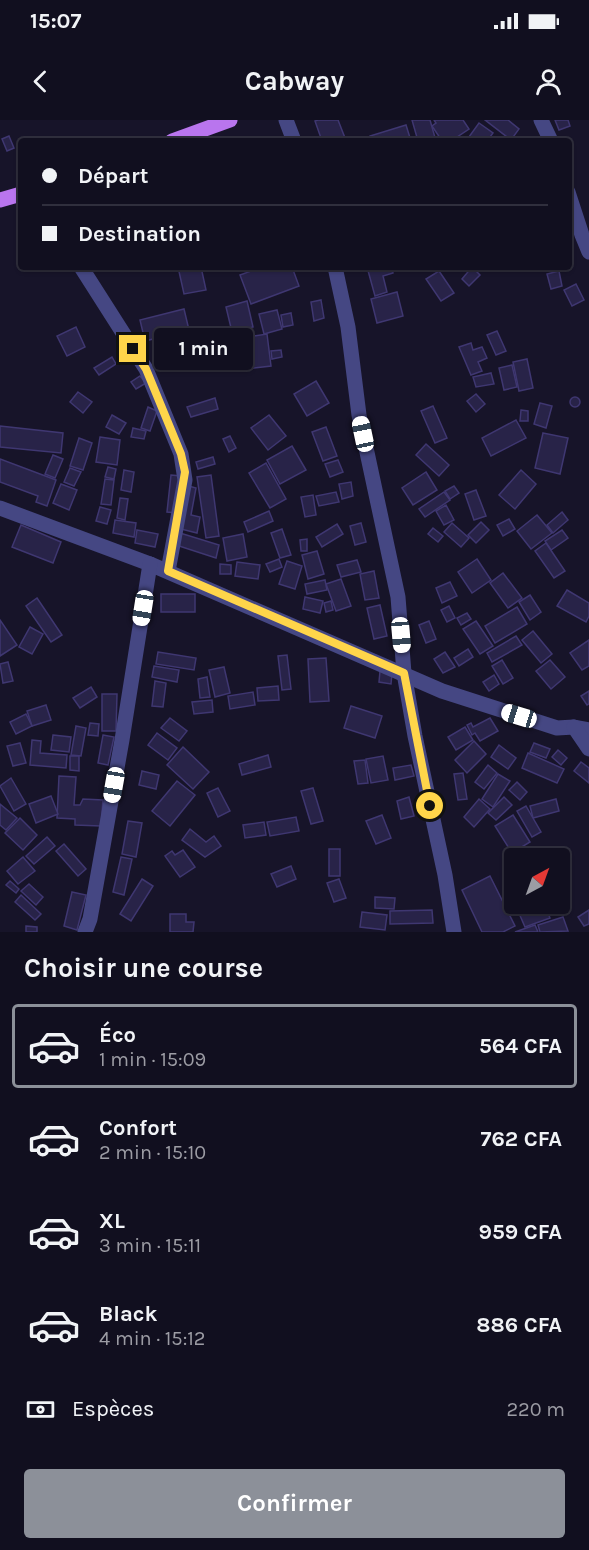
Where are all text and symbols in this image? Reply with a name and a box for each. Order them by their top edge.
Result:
text: 15:07 [30,8,81,34]
icon: back [24,65,57,98]
text: Cabway [245,65,344,97]
icon: person [532,65,565,98]
text: Départ [78,163,148,189]
text: Destination [78,221,201,247]
callout: 1 min [154,328,253,370]
route end [119,335,146,362]
text: 1 min [178,337,229,360]
car [350,415,376,453]
car [131,589,155,627]
car [390,616,412,654]
car [499,702,539,730]
car [102,766,126,804]
route start [416,792,443,819]
north arrow [504,848,570,914]
map controls [504,848,570,914]
text: Choisir une course [24,952,263,984]
icon: car [27,1019,81,1073]
text: Éco [99,1022,136,1048]
text: 564 CFA [479,1033,562,1059]
text: 1 min · 15:09 [99,1048,206,1071]
icon: car [27,1112,81,1166]
text: Confort [99,1115,177,1141]
text: 762 CFA [481,1126,562,1152]
text: 2 min · 15:10 [99,1141,206,1164]
icon: car [27,1205,81,1259]
text: XL [99,1208,125,1234]
text: 959 CFA [479,1219,562,1245]
text: 3 min · 15:11 [99,1234,201,1257]
icon: car [27,1298,81,1352]
text: Black [99,1301,158,1327]
text: 886 CFA [476,1312,562,1338]
text: 4 min · 15:12 [99,1327,205,1350]
icon: cash [24,1393,57,1426]
text: Espèces [72,1396,154,1422]
text: 220 m [506,1398,565,1421]
button: Confirmer [24,1469,565,1538]

